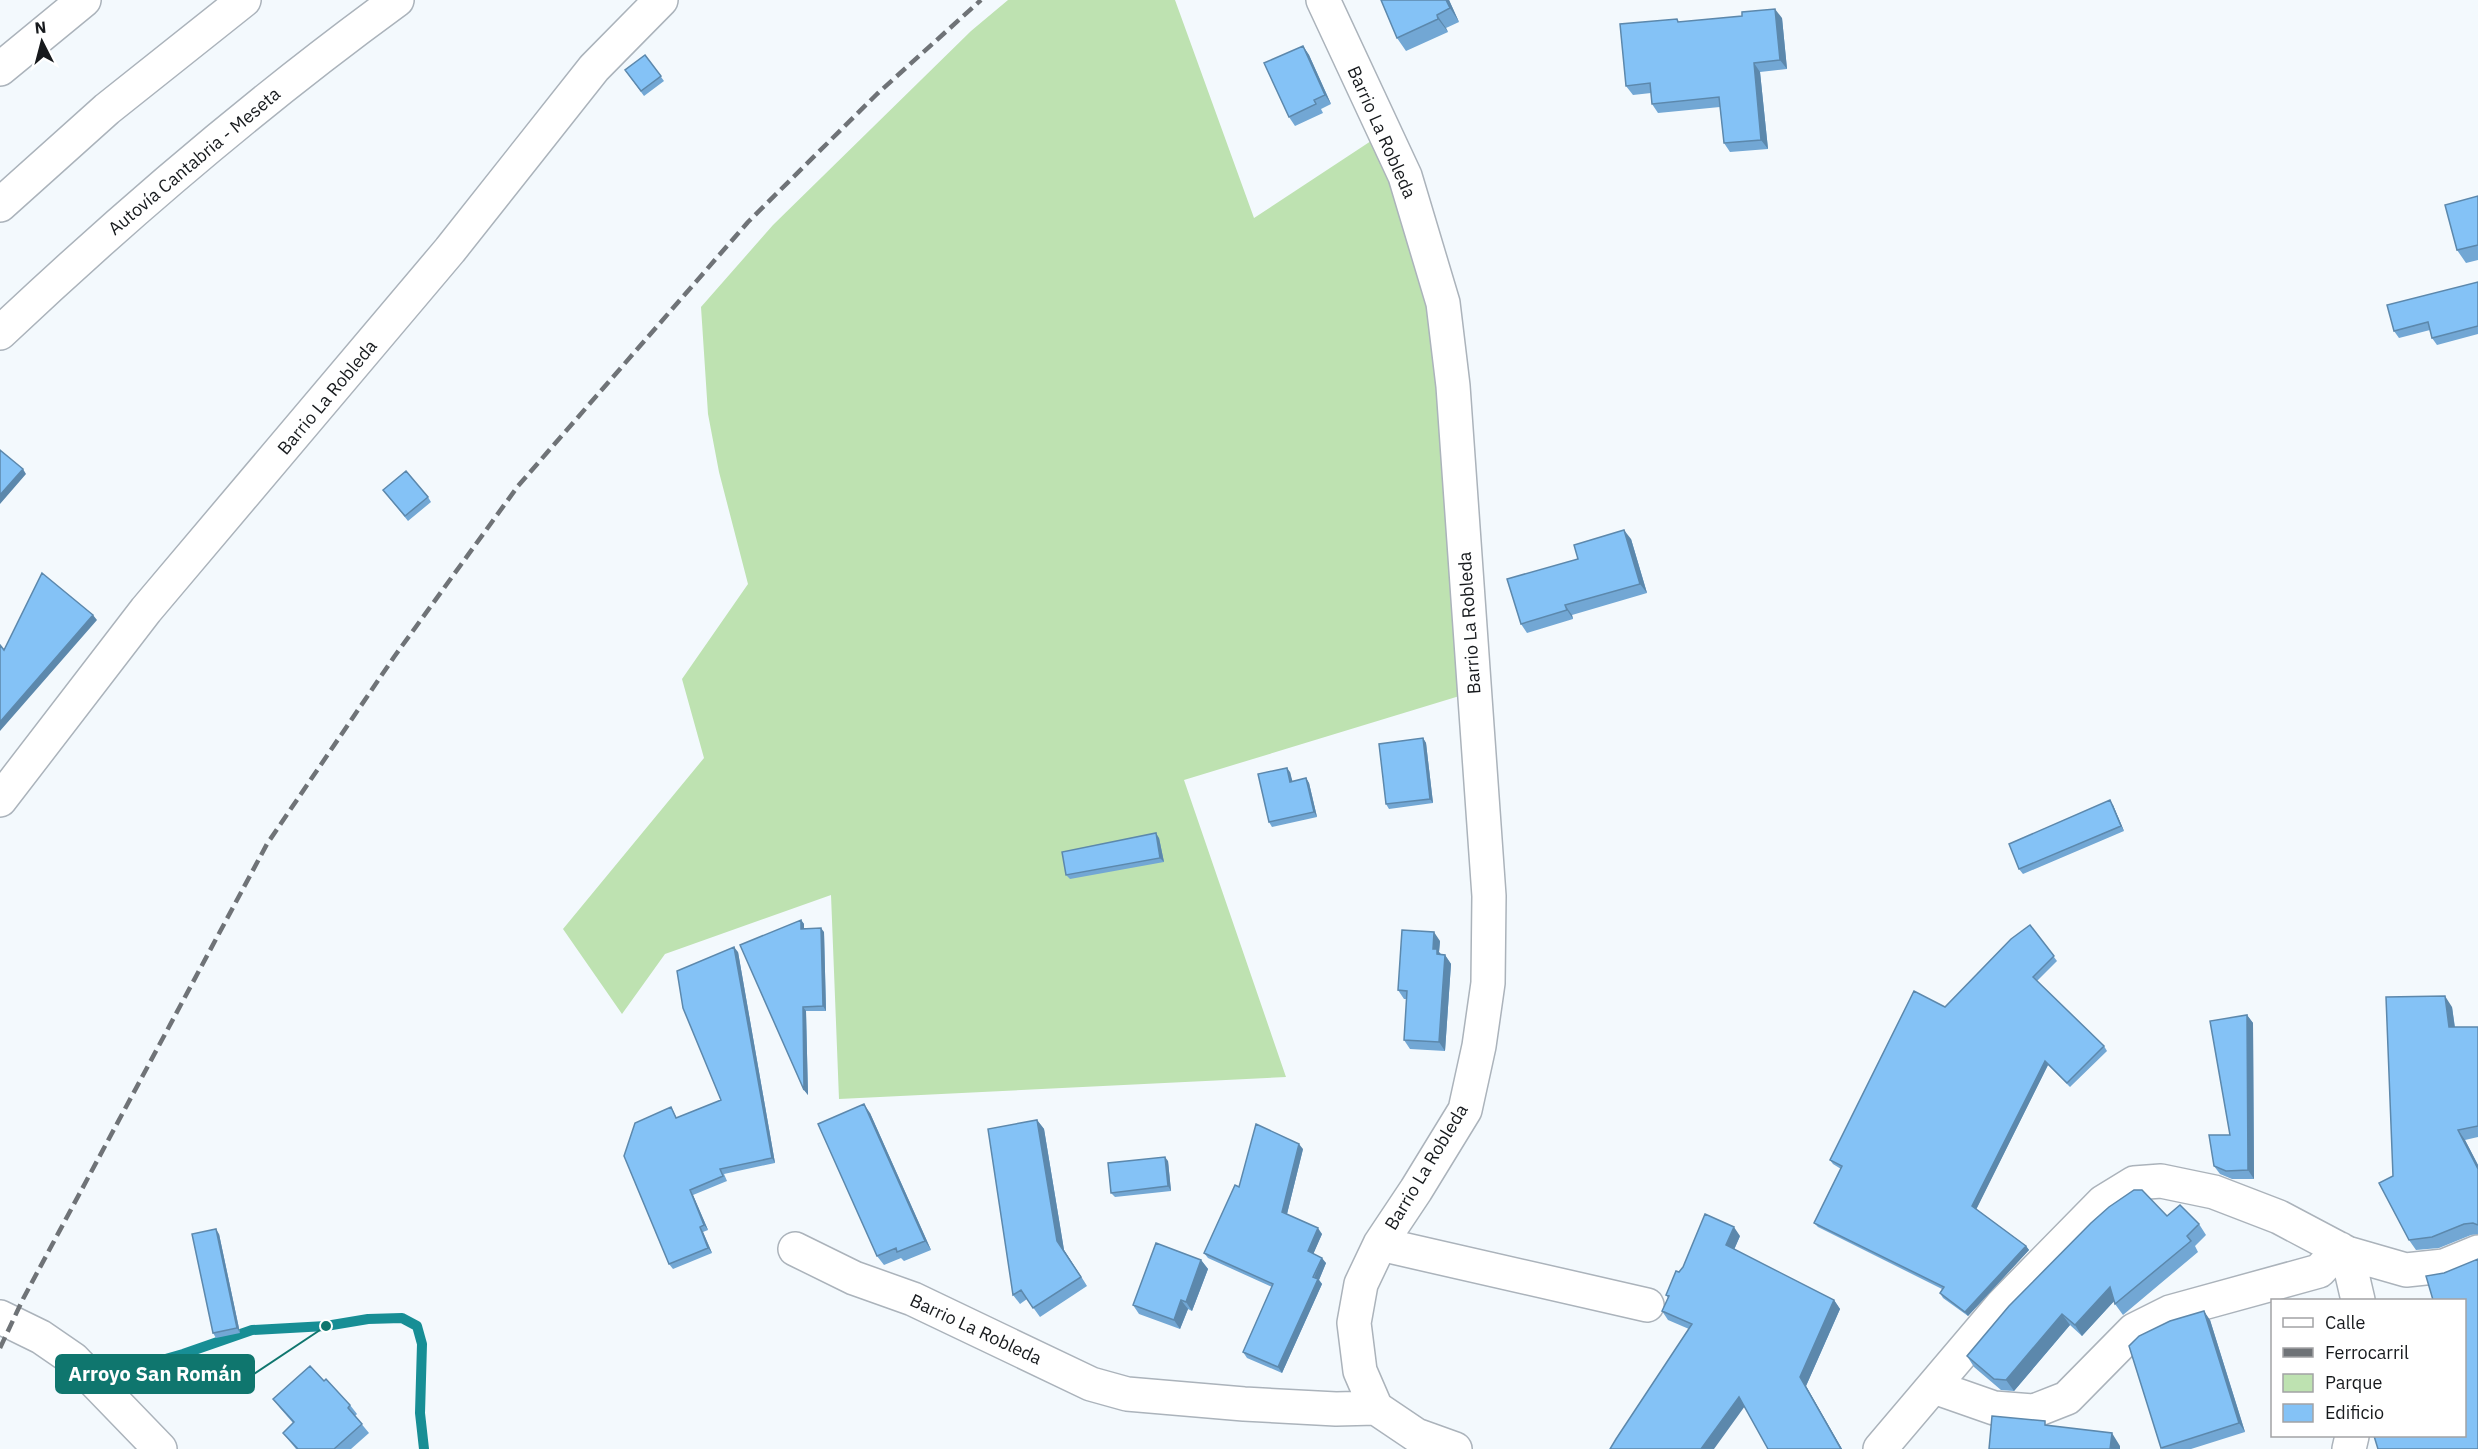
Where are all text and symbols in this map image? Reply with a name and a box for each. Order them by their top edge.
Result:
north arrow [12,12,72,72]
text: N [34,17,47,38]
street label: Barrio La Robleda [1342,62,1422,202]
street label: Autovía Cantabria - Meseta [103,82,285,240]
street label: Barrio La Robleda [272,335,382,459]
street label: Barrio La Robleda [1453,551,1485,695]
street label: Barrio La Robleda [1379,1100,1473,1234]
street label: Barrio La Robleda [906,1288,1046,1370]
legend [2271,1299,2466,1437]
text: Calle [2325,1311,2365,1334]
text: Ferrocarril [2325,1341,2409,1364]
callout: Arroyo San Román [56,1355,254,1393]
text: Arroyo San Román [68,1360,242,1387]
text: Parque [2325,1371,2383,1394]
text: Edificio [2325,1401,2384,1424]

